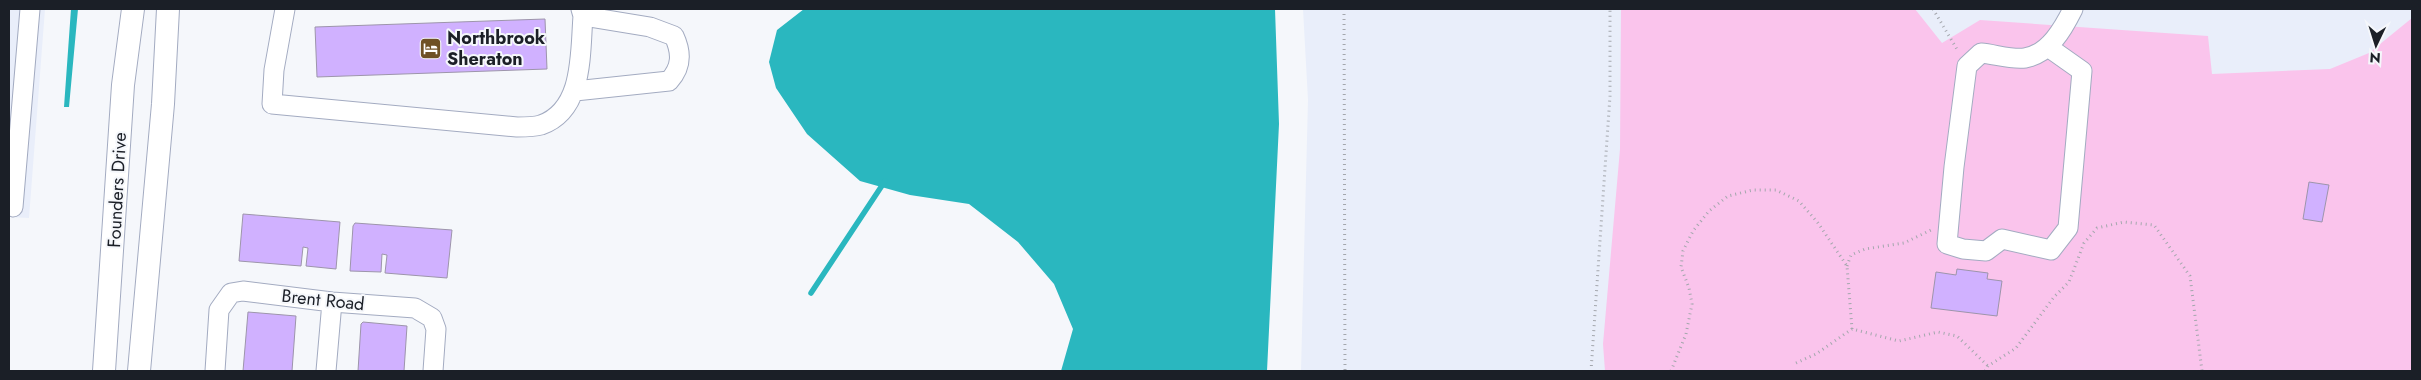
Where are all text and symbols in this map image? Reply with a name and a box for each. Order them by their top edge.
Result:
north arrow [2351,20,2401,70]
place label: Northbrook Sheraton [447,25,546,72]
hotel icon: Northbrook Sheraton [419,36,443,60]
text: N [2369,48,2381,68]
street label: Founders Drive [101,132,133,248]
street label: Brent Road [280,283,366,317]

